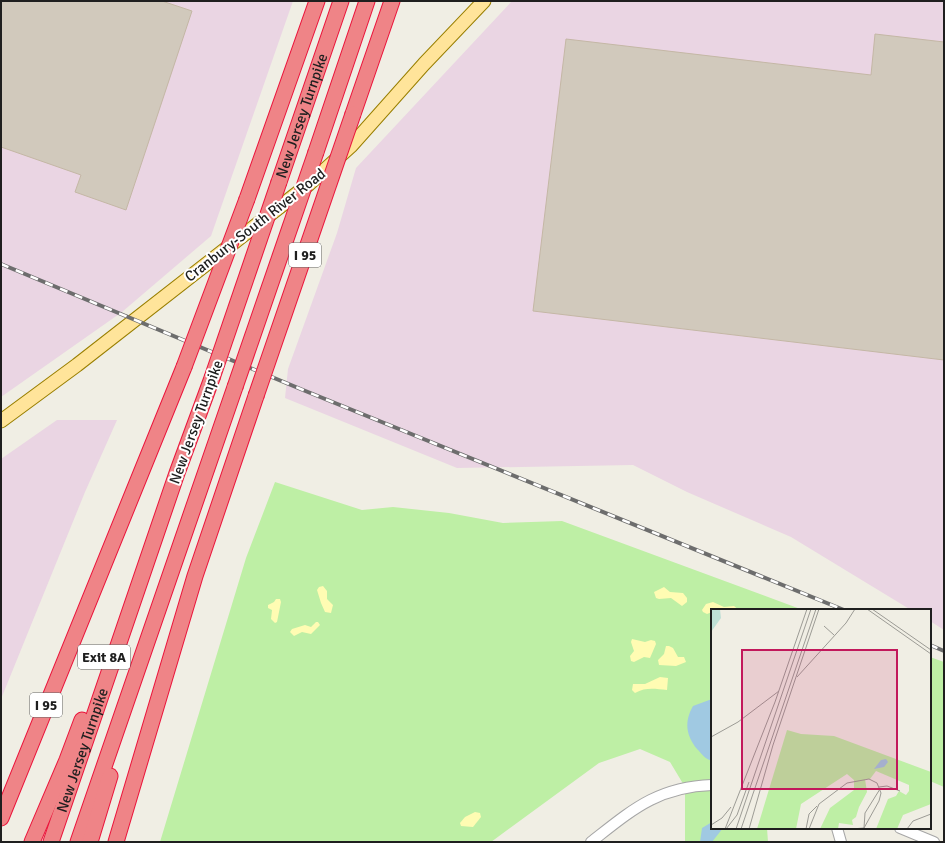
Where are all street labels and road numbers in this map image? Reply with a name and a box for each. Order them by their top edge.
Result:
street label: New Jersey Turnpike [272,51,331,180]
street label: Cranbury-South River Road [181,164,329,286]
road number: I 95 [289,243,321,267]
street label: New Jersey Turnpike [165,358,227,486]
road number: Exit 8A [78,645,130,669]
street label: New Jersey Turnpike [53,686,112,815]
road number: I 95 [30,693,62,717]

